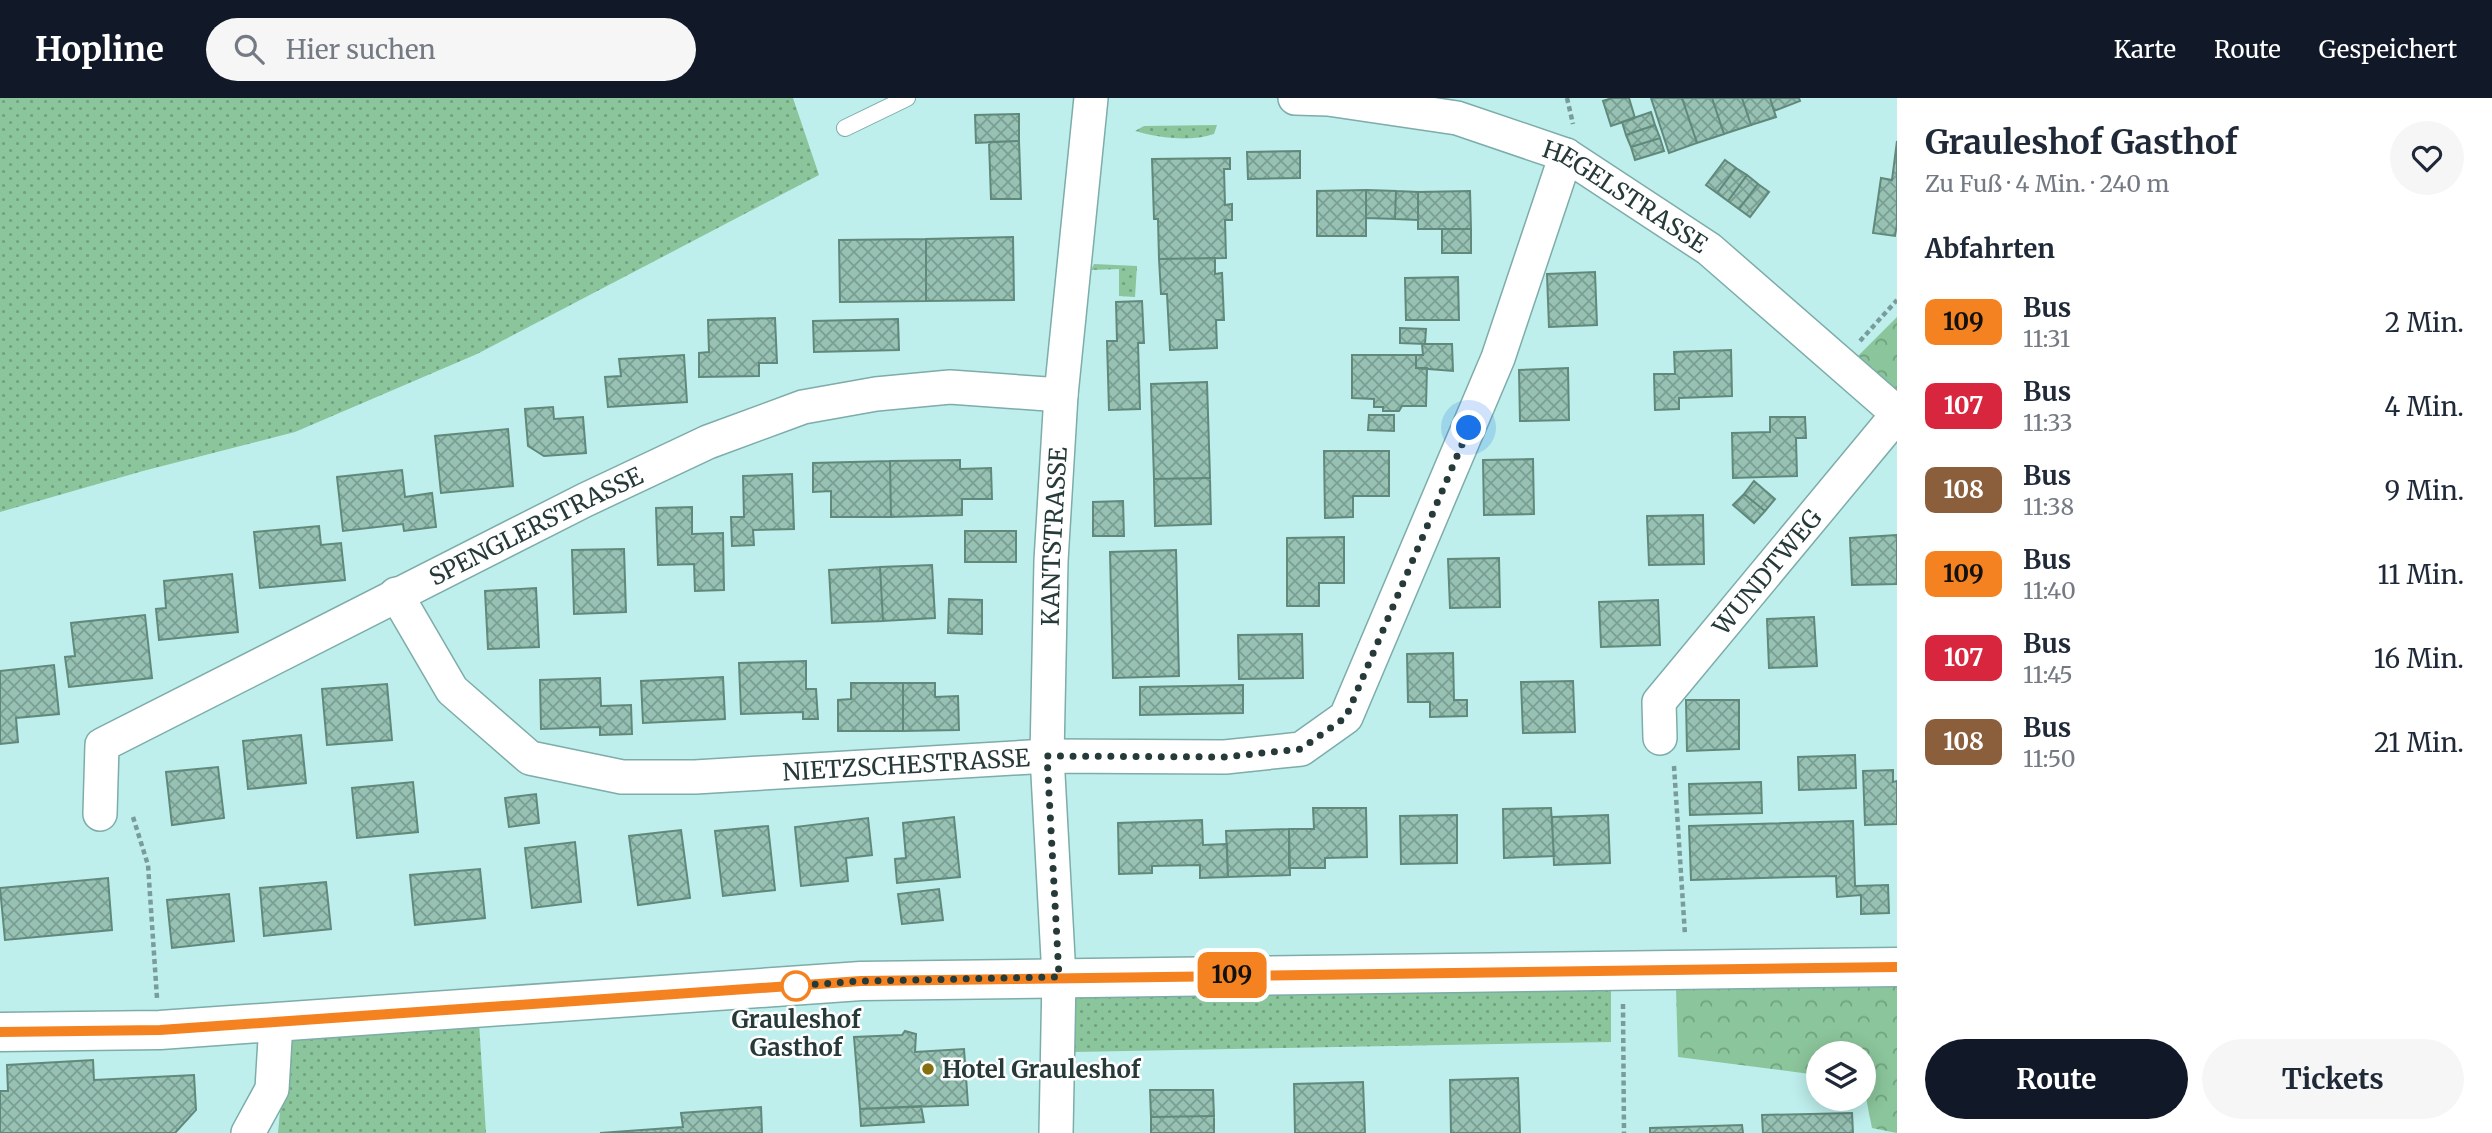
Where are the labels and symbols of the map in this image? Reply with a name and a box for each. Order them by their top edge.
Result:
street label: HEGELSTRASSE [1539,133,1714,260]
your location [1451,410,1486,445]
street label: KANTSTRASSE [1034,445,1073,626]
street label: SPENGLERSTRASSE [424,459,648,592]
street label: WUNDTWEG [1705,502,1828,642]
street label: NIETZSCHESTRASSE [782,742,1031,787]
line badge: 109 [1192,952,1272,998]
marker: Grauleshof Gasthof [781,971,811,1001]
place label: Grauleshof Gasthof [731,1004,862,1063]
place label: Hotel Grauleshof [942,1054,1142,1085]
marker: Hotel Grauleshof [920,1061,936,1077]

